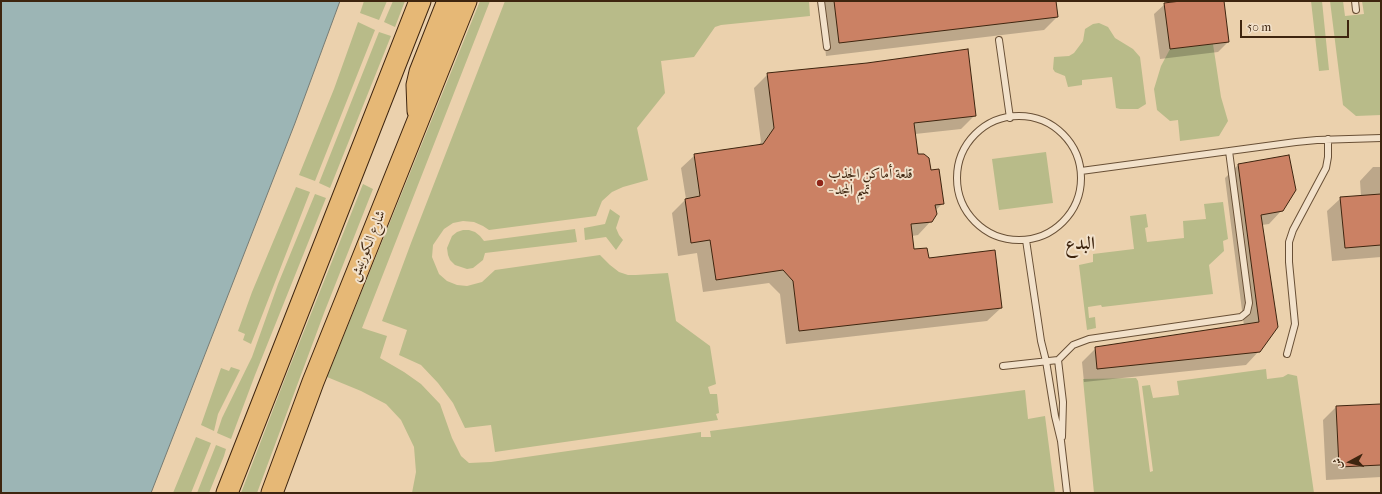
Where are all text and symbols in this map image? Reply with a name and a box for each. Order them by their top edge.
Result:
scale bar [1242,12,1351,38]
text: 50 m [1247,20,1271,34]
place label: قلعة أماكن الجذب - تميم المجد [828,167,913,200]
marker: قلعة أماكن الجذب - تميم المجد [815,178,825,188]
street label: شارع الكورنيش [346,208,390,284]
district label: البدع [1065,234,1095,256]
north arrow [1330,442,1370,482]
text: ش [1330,457,1345,470]

